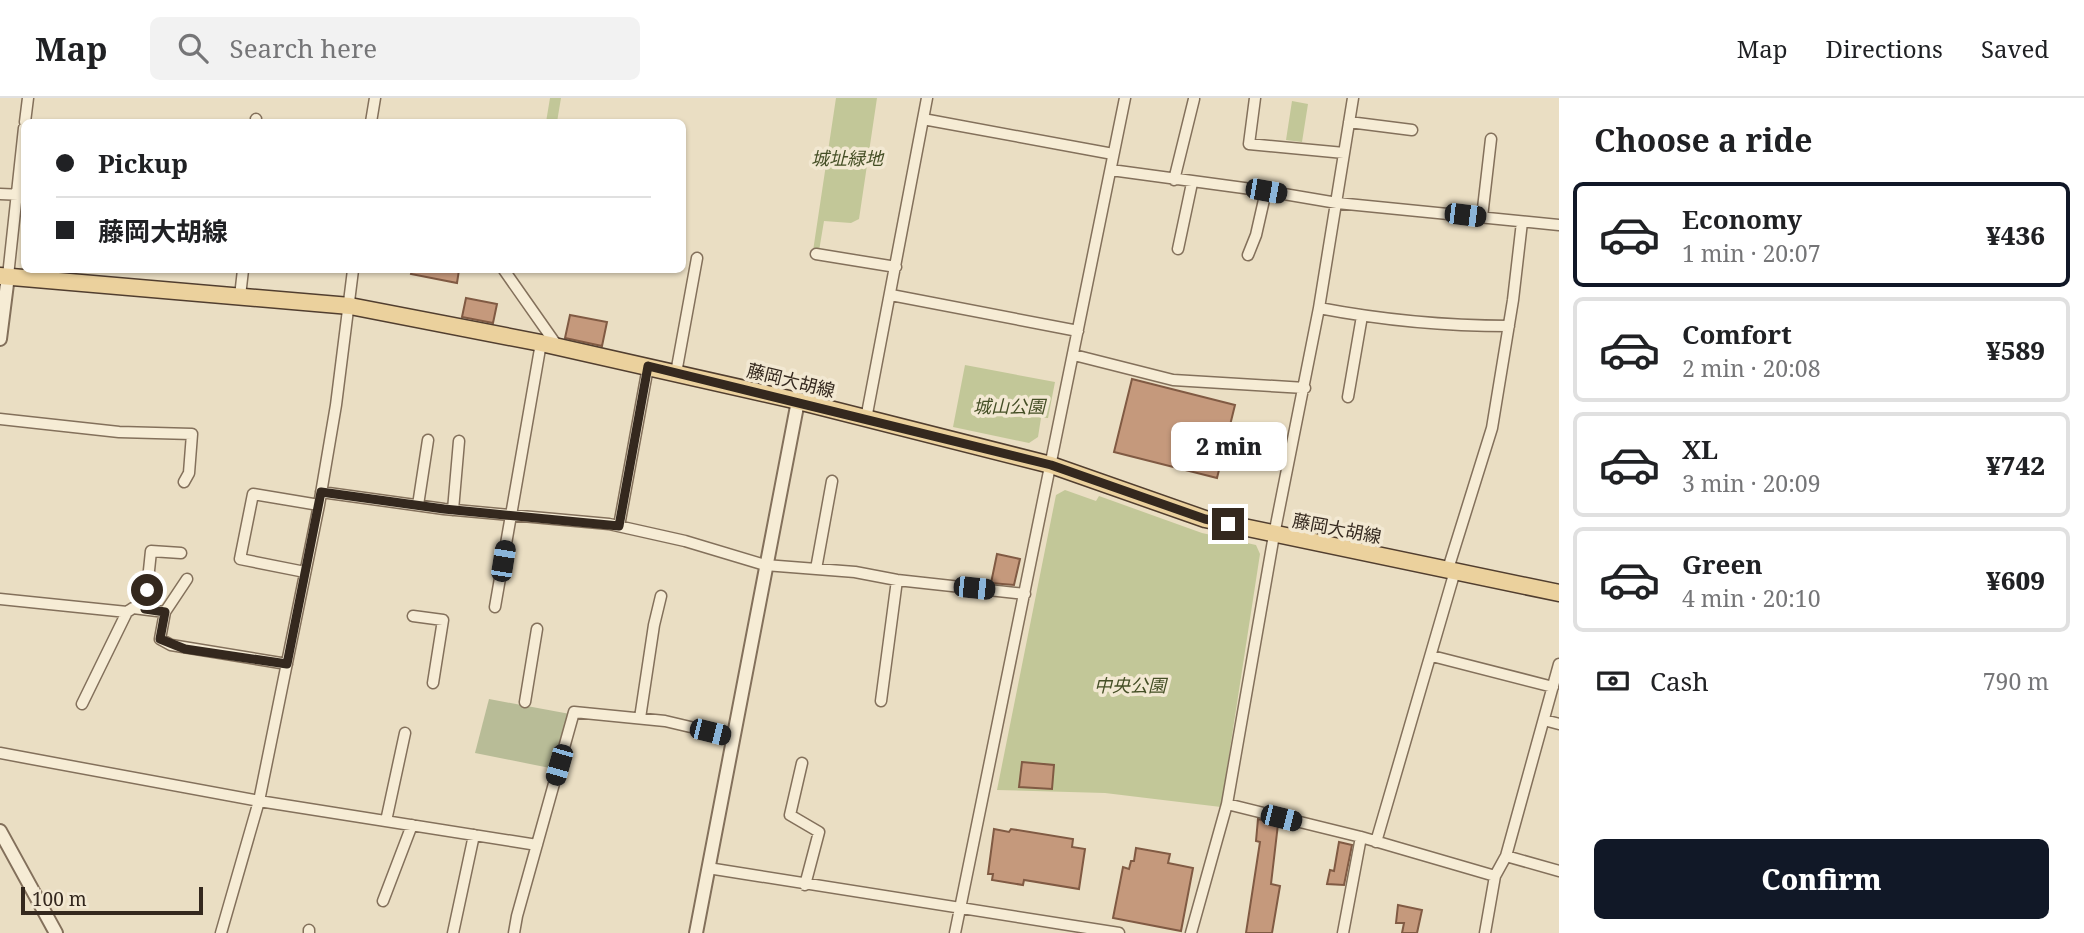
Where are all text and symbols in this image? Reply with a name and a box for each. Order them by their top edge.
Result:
search box [150,17,640,80]
text: Map [35,26,108,71]
icon: search [174,29,212,67]
text: Search here [230,30,377,66]
text: Map [1737,32,1788,65]
text: Directions [1826,32,1943,65]
text: Saved [1981,32,2049,65]
text: Choose a ride [1594,118,1813,161]
text: Pickup [98,145,188,181]
park label: 城址緑地 [811,146,885,170]
car [1244,177,1289,205]
text: Economy [1682,201,1802,237]
car [1443,202,1488,228]
icon: car [1598,203,1661,266]
text: 藤岡大胡線 [98,213,228,249]
text: ¥436 [1986,217,2045,253]
text: 1 min · 20:07 [1682,237,1820,269]
text: Comfort [1682,316,1792,352]
icon: car [1598,318,1661,381]
text: ¥589 [1986,332,2045,368]
text: 2 min · 20:08 [1682,352,1820,384]
street label: 藤岡大胡線 [744,357,838,403]
park label: 城山公園 [973,394,1048,418]
callout: 2 min [1170,422,1286,472]
text: 2 min [1196,430,1262,462]
text: XL [1682,431,1718,467]
icon: car [1598,433,1661,496]
text: ¥742 [1986,447,2045,483]
text: 3 min · 20:09 [1682,467,1820,499]
route end [1212,508,1244,540]
street label: 藤岡大胡線 [1291,508,1383,548]
car [490,539,517,583]
text: Green [1682,546,1763,582]
icon: car [1598,548,1661,611]
text: ¥609 [1986,562,2045,598]
route start [131,574,163,606]
car [953,575,996,601]
text: 4 min · 20:10 [1682,582,1820,614]
icon: cash [1594,662,1632,700]
text: Cash [1650,663,1709,699]
text: 790 m [1983,665,2049,697]
park label: 中央公園 [1094,673,1169,697]
car [688,717,733,747]
car [544,742,575,788]
car [1259,803,1304,833]
button: Confirm [1594,839,2049,919]
scale bar [21,884,203,916]
text: 100 m [32,886,87,912]

